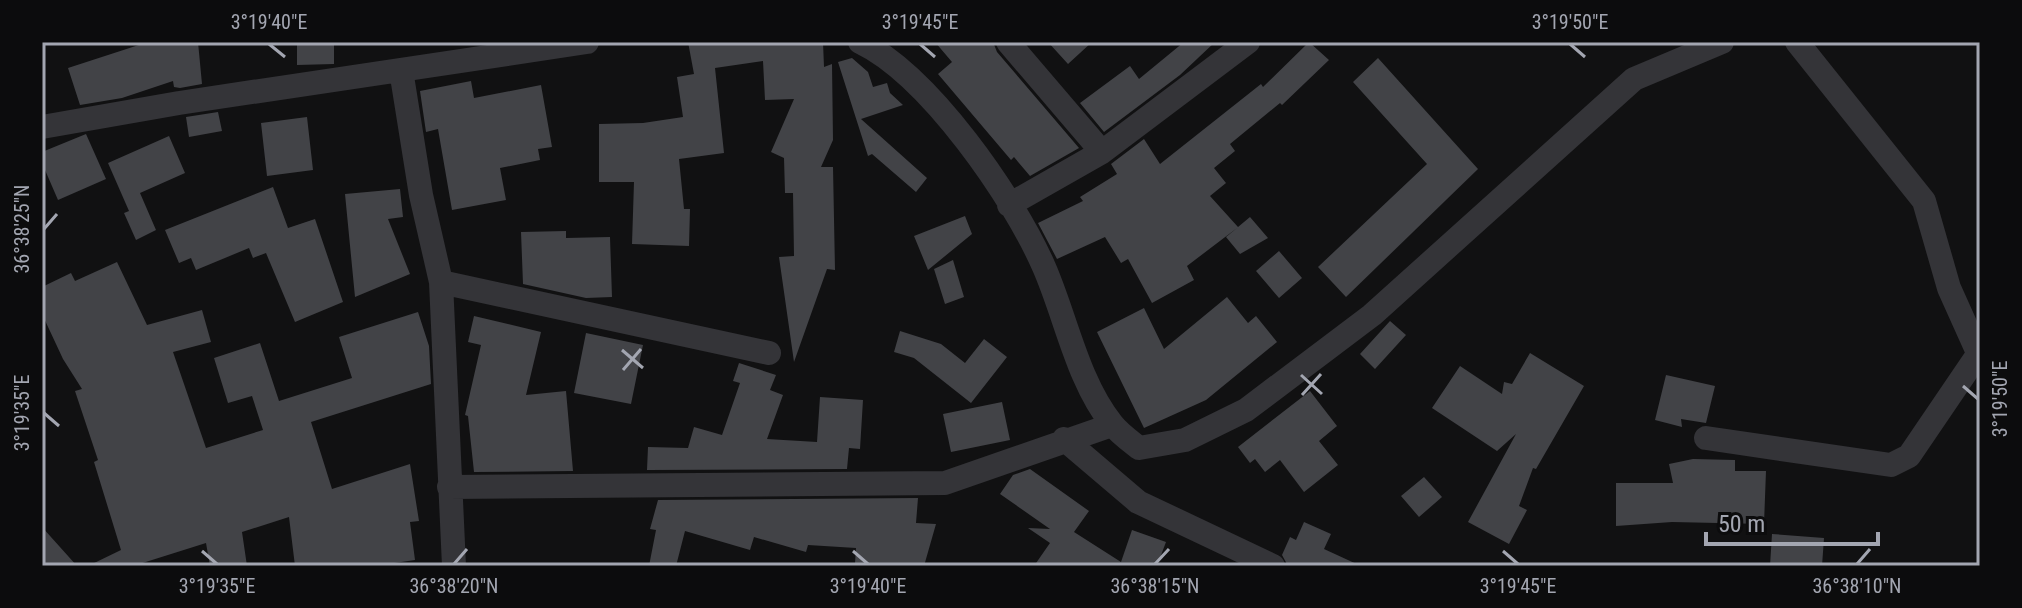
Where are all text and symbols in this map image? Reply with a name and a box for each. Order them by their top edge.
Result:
text: 3°19'40"E [231,10,307,34]
text: 3°19'45"E [882,10,958,34]
text: 3°19'50"E [1532,10,1608,34]
text: 36°38'25"N [10,184,34,274]
text: 3°19'50"E [1988,361,2012,437]
text: 3°19'35"E [10,375,34,451]
scale bar [1706,496,1878,546]
text: 50 m [1718,510,1765,538]
text: 3°19'35"E [179,574,255,598]
text: 36°38'20"N [409,574,499,598]
text: 3°19'40"E [830,574,906,598]
text: 36°38'15"N [1110,574,1200,598]
text: 3°19'45"E [1480,574,1556,598]
text: 36°38'10"N [1812,574,1902,598]

